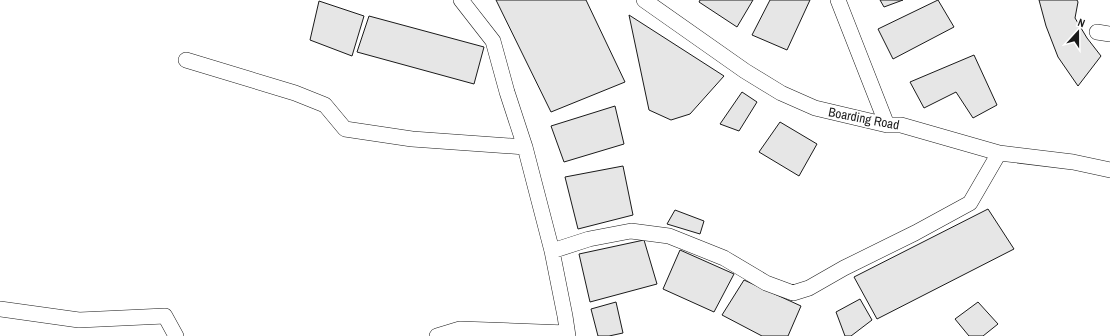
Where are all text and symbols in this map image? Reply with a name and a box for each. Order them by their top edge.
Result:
north arrow [1058,12,1098,52]
text: N [1076,15,1087,30]
street label: Boarding Road [827,103,901,134]

